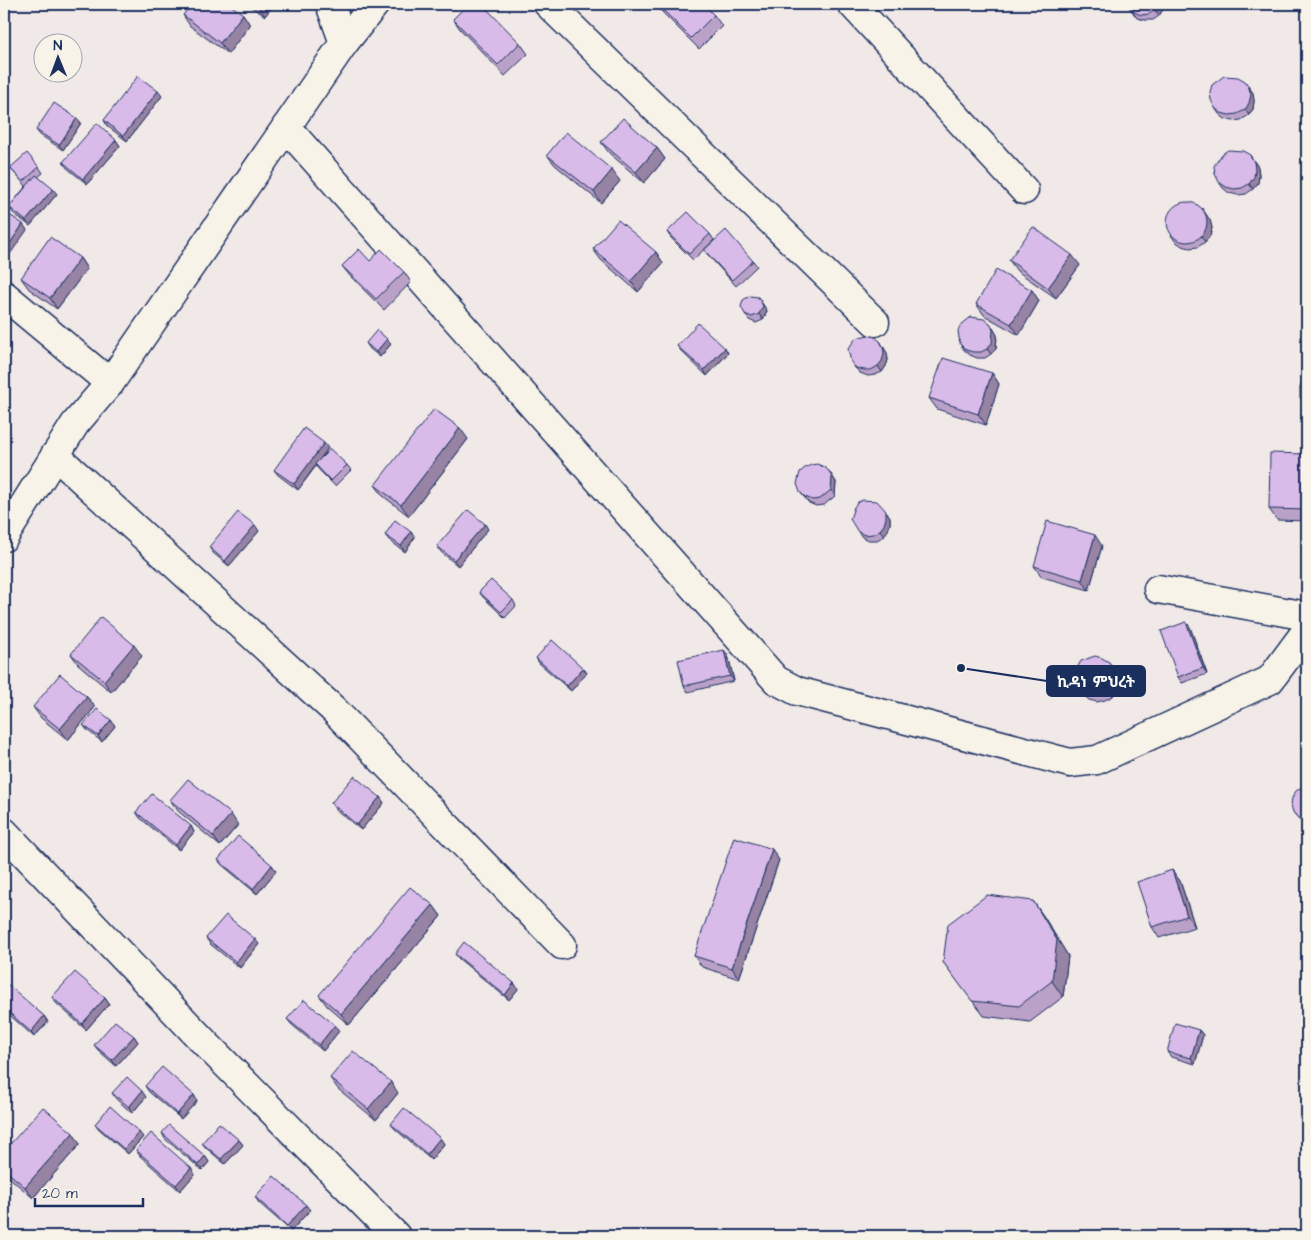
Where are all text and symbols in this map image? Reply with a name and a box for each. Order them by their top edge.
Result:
north arrow [32,32,82,82]
text: N [53,36,63,56]
callout: ኪዳነ ምህረት [1047,666,1145,696]
text: ኪዳነ ምህረት [1057,672,1136,693]
scale bar [35,1175,142,1207]
text: 20 m [42,1183,78,1204]

